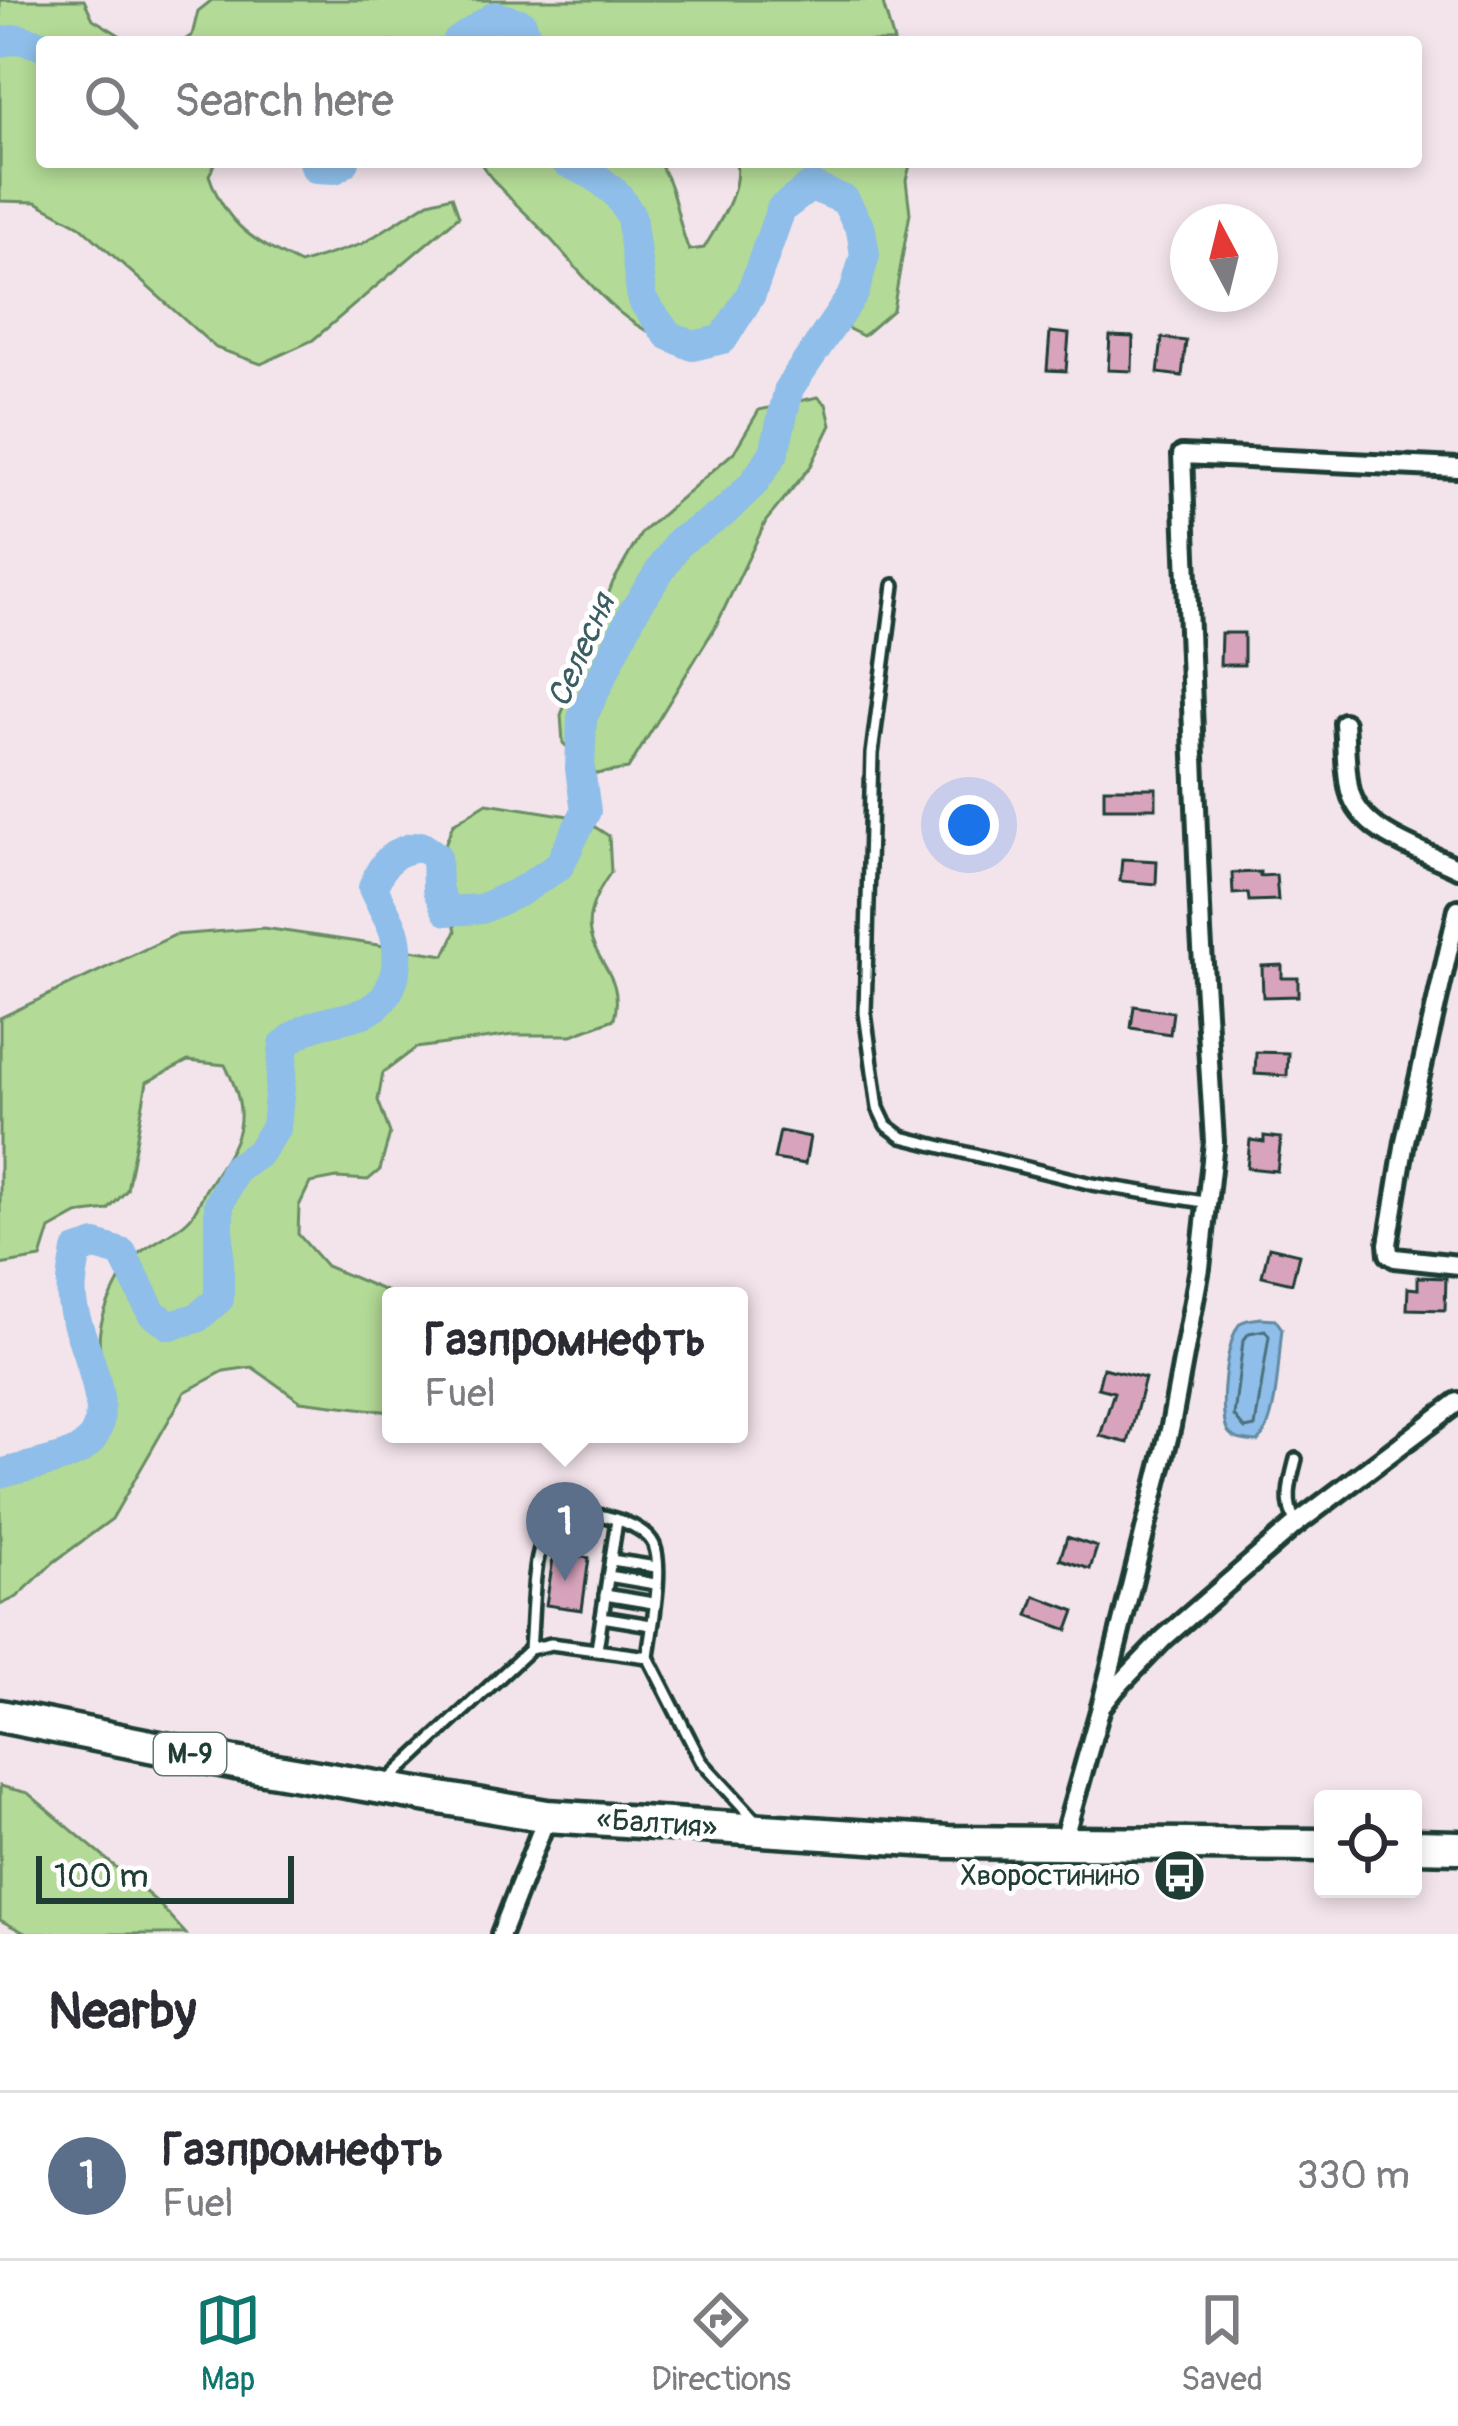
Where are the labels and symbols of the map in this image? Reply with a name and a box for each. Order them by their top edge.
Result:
north arrow [1170,204,1278,312]
water label: Селесня [538,585,626,713]
your location [939,795,999,855]
pin: 1 [526,1482,604,1581]
road number: М-9 [154,1733,226,1775]
street label: «Балтия» [596,1801,718,1846]
bus stop icon: Хворостинино [1151,1847,1207,1903]
scale bar [36,1850,294,1903]
place label: Хворостинино [960,1857,1140,1894]

